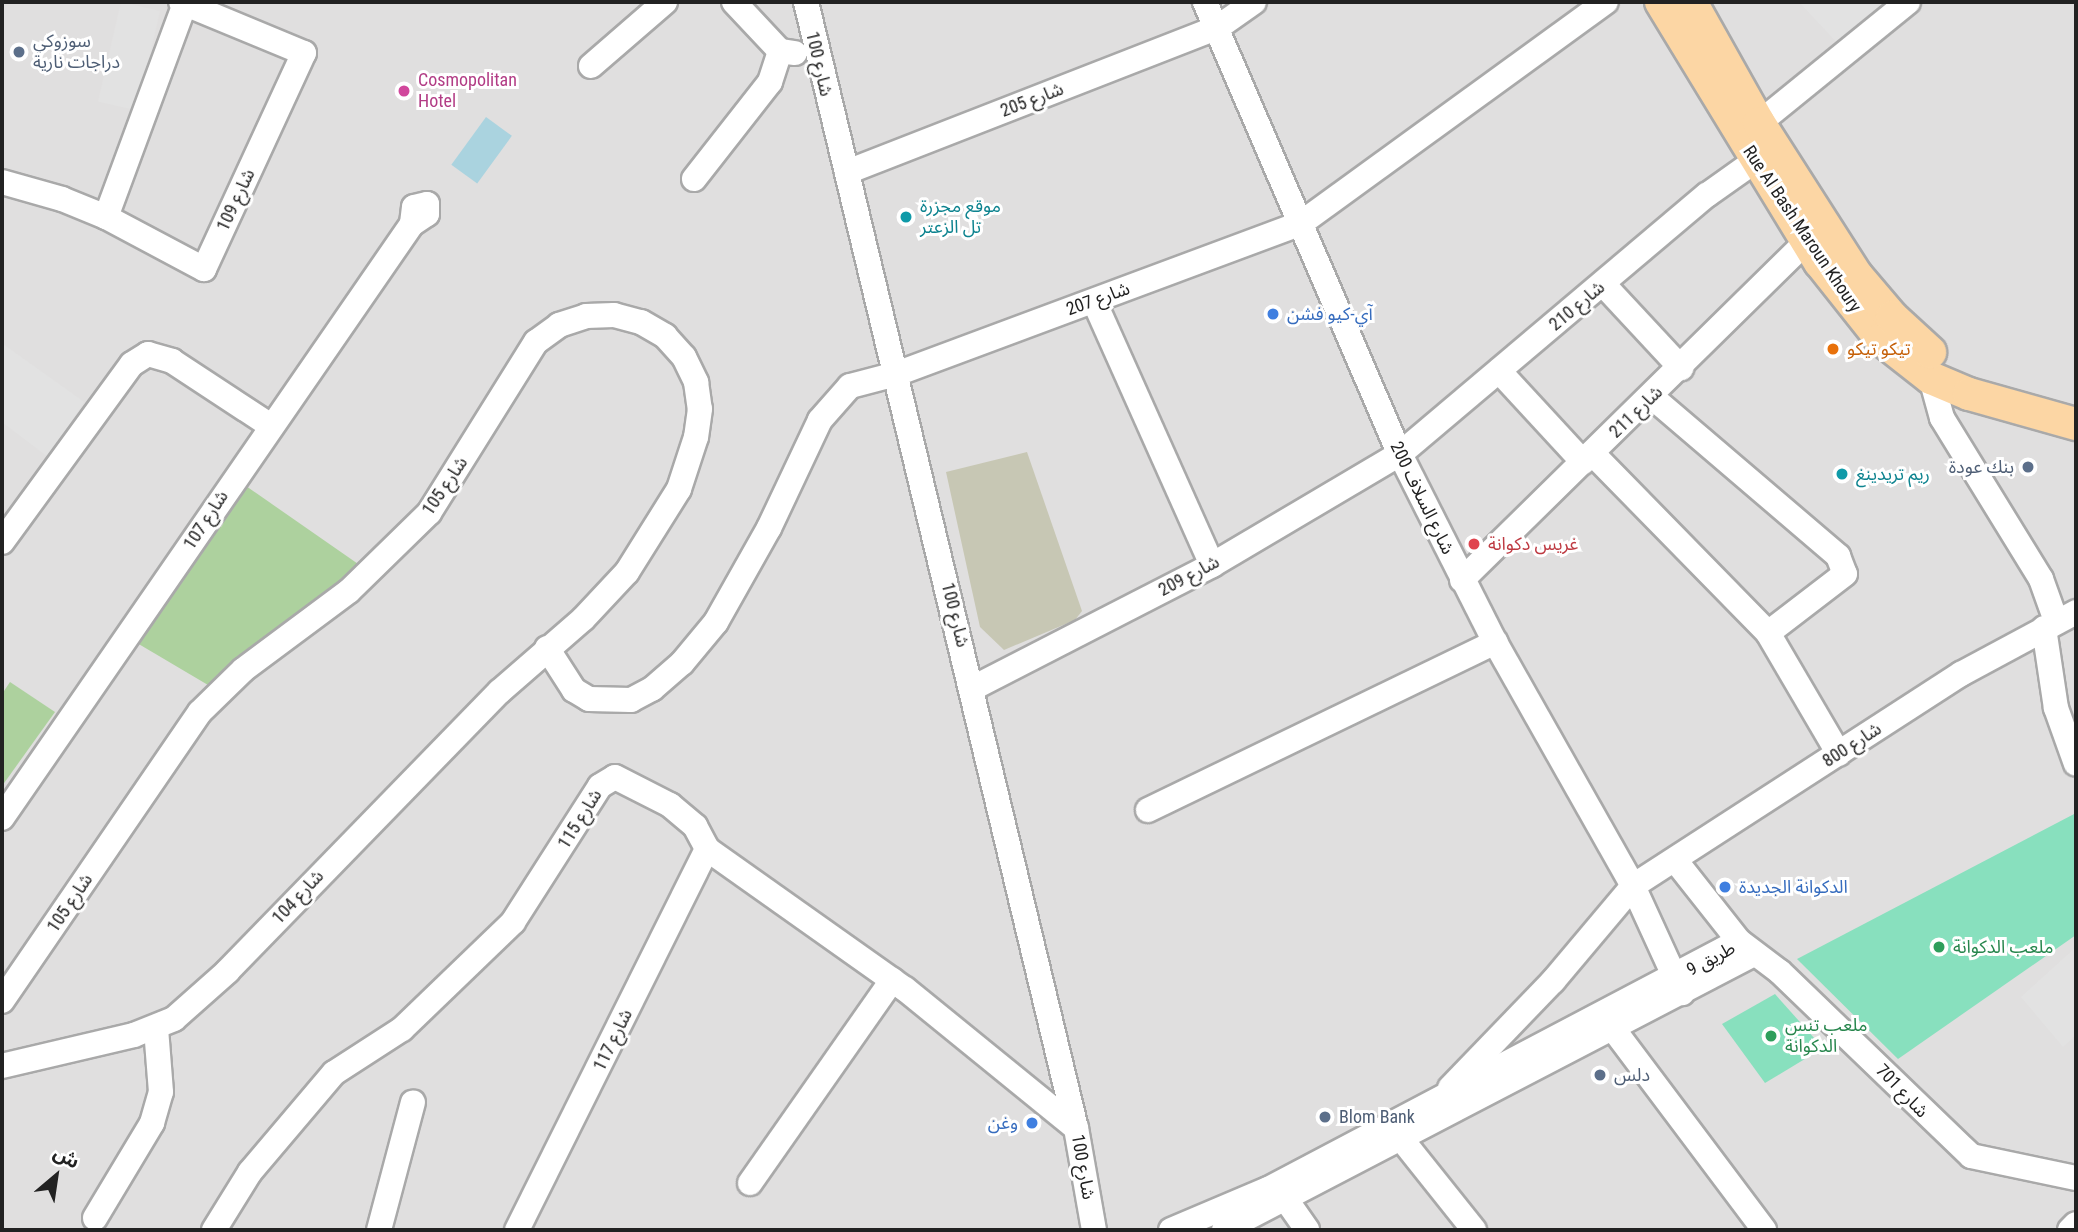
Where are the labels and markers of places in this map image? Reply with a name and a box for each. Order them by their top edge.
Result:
place label: سوزوكي دراجات نارية [33,31,120,74]
marker: سوزوكي دراجات نارية [11,44,27,60]
place label: Cosmopolitan Hotel [418,70,517,112]
marker: Cosmopolitan Hotel [396,83,412,99]
place label: موقع مجزرة تل الزعتر [920,196,1001,238]
marker: موقع مجزرة تل الزعتر [898,209,914,225]
place label: آي-كيو فشن [1287,303,1373,325]
marker: آي-كيو فشن [1265,306,1281,322]
place label: تيكو تيكو [1847,338,1911,360]
marker: تيكو تيكو [1825,341,1841,357]
place label: بنك عودة [1949,456,2014,478]
marker: بنك عودة [2020,459,2036,475]
place label: ريم تريدينغ [1856,463,1930,485]
marker: ريم تريدينغ [1834,466,1850,482]
place label: غريس دكوانة [1488,533,1578,555]
marker: غريس دكوانة [1466,536,1482,552]
place label: الدكوانة الجديدة [1739,876,1848,898]
marker: الدكوانة الجديدة [1717,879,1733,895]
place label: ملعب الدكوانة [1953,936,2053,958]
marker: ملعب الدكوانة [1931,939,1947,955]
place label: ملعب تنس الدكوانة [1785,1015,1867,1058]
marker: ملعب تنس الدكوانة [1763,1028,1779,1044]
place label: دلس [1614,1064,1650,1086]
marker: دلس [1592,1067,1608,1083]
place label: Blom Bank [1339,1106,1415,1128]
marker: Blom Bank [1317,1109,1333,1125]
place label: وغن [988,1112,1018,1134]
marker: وغن [1024,1115,1040,1131]

